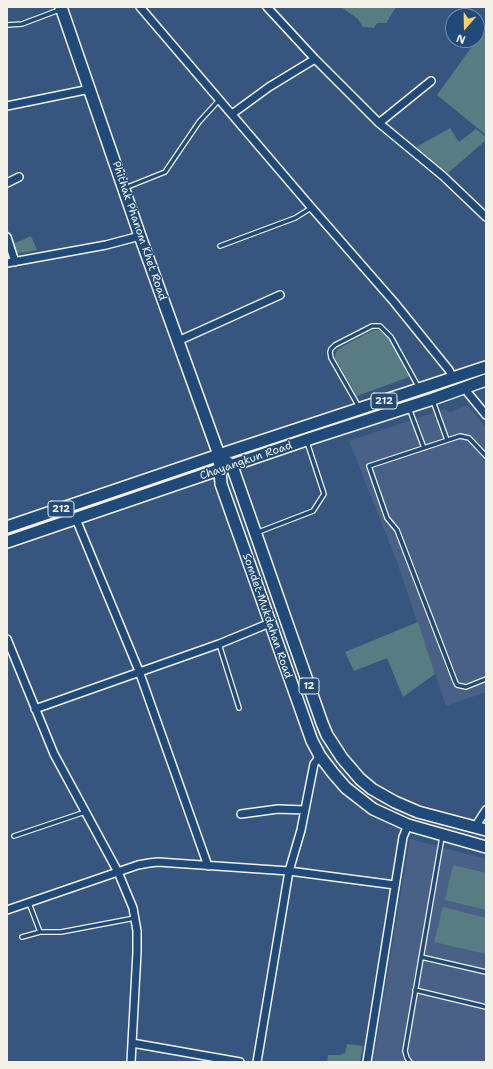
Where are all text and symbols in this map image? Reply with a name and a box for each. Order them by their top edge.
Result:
north arrow [445,8,485,48]
text: N [454,30,468,47]
street label: Phithak Phanom Khet Road [109,160,169,302]
road number: 212 [371,393,397,409]
street label: Chayangkun Road [198,439,294,483]
road number: 212 [48,501,74,517]
street label: Somdet-Mukdahan Road [239,552,295,680]
road number: 12 [299,678,319,694]

